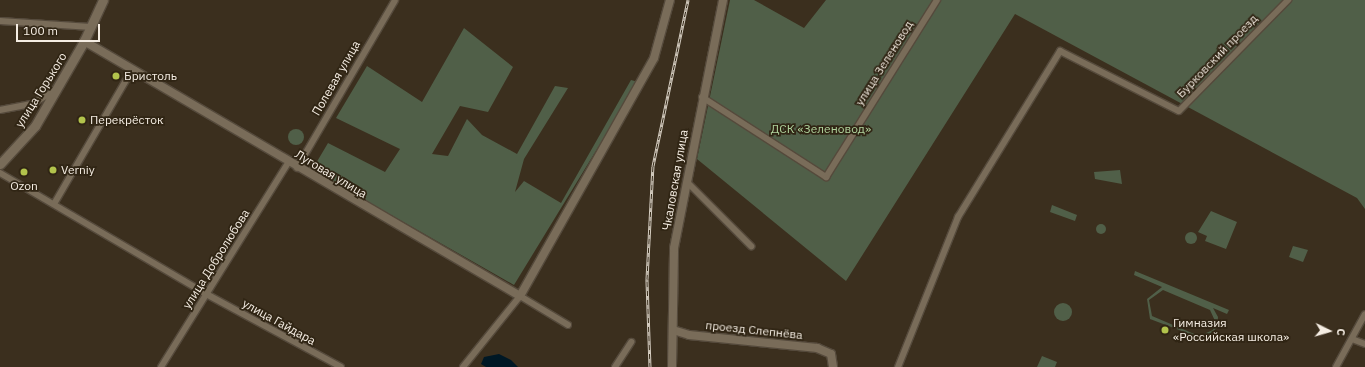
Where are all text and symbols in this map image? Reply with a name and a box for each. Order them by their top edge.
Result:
street label: Бурковский проезд [1174,11,1260,101]
scale bar [18,16,102,42]
street label: улица Зеленовод [852,18,916,108]
text: 100 m [23,23,58,38]
street label: Полевая улица [309,38,363,118]
street label: улица Горького [12,50,70,130]
place label: Бристоль [124,69,177,83]
marker: Бристоль [111,71,121,81]
place label: Перекрёсток [90,113,164,127]
marker: Перекрёсток [77,115,87,125]
park label: ДСК «Зеленовод» [771,122,871,136]
street label: Чкаловская улица [659,128,691,232]
street label: Луговая улица [292,147,370,201]
place label: Verniy [61,163,95,177]
marker: Verniy [48,165,58,175]
marker: Ozon [19,167,29,177]
place label: Ozon [10,179,38,193]
street label: улица Добролюбова [180,207,252,311]
street label: улица Гайдара [240,296,318,348]
north arrow [1309,311,1349,351]
place label: Гимназия «Российская школа» [1173,316,1289,344]
street label: проезд Слепнёва [705,318,803,342]
marker: Гимназия «Российская школа» [1160,325,1170,335]
text: С [1334,328,1348,336]

